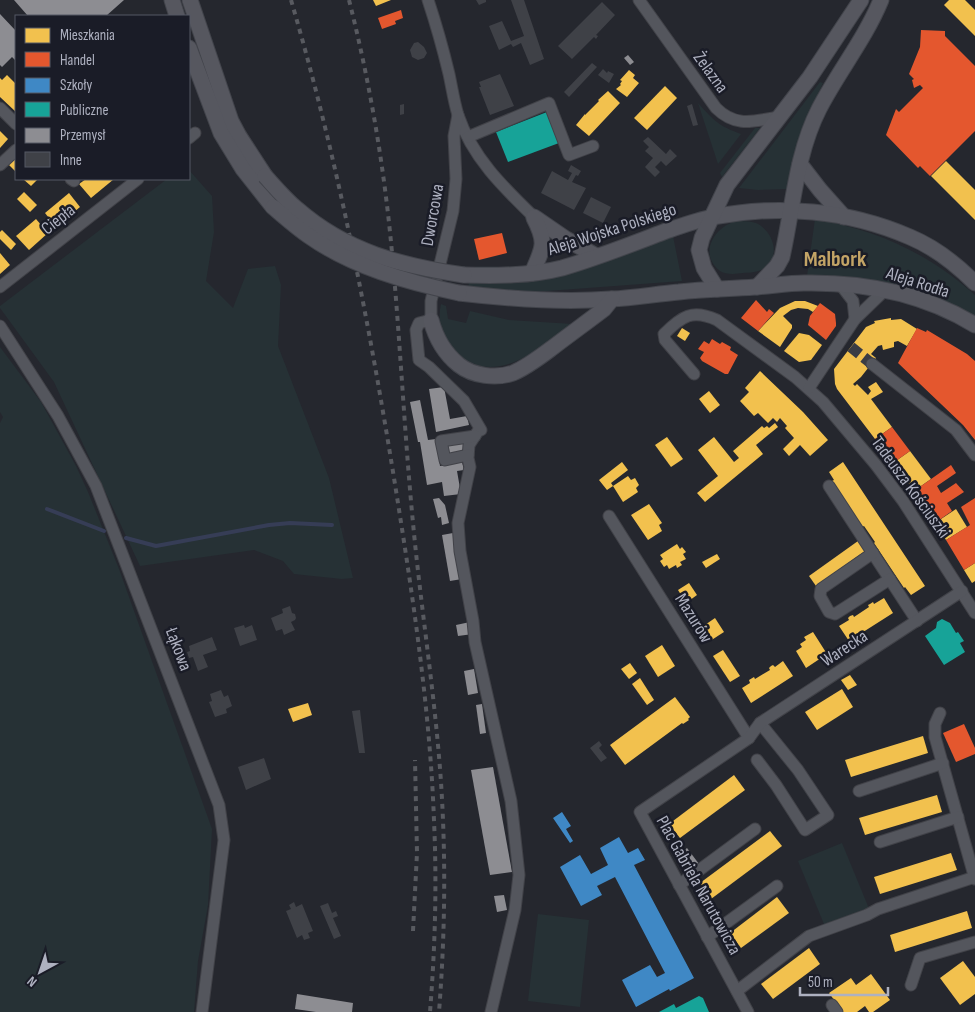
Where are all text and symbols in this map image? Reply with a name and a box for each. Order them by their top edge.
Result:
legend [15,15,190,180]
text: Mieszkania [60,26,115,45]
street label: Żelazna [689,48,733,97]
text: Handel [60,51,95,70]
text: Szkoły [60,76,93,95]
text: Publiczne [60,101,108,120]
text: Przemysł [60,126,106,145]
text: Inne [60,151,82,170]
street label: Dworcowa [417,182,448,248]
street label: Aleja Wojska Polskiego [544,199,679,260]
street label: Ciepła [37,200,79,239]
district label: Malbork [804,246,867,273]
street label: Aleja Rodła [883,262,952,303]
street label: Tadeusza Kościuszki [867,432,955,542]
street label: Mazurów [670,590,717,647]
street label: Łąkowa [160,624,196,674]
street label: Warecka [817,626,872,671]
street label: Plac Gabriela Narutowicza [652,812,745,958]
north arrow [15,947,65,997]
scale bar [800,964,888,996]
text: N [24,973,40,990]
text: 50 m [808,973,833,992]

